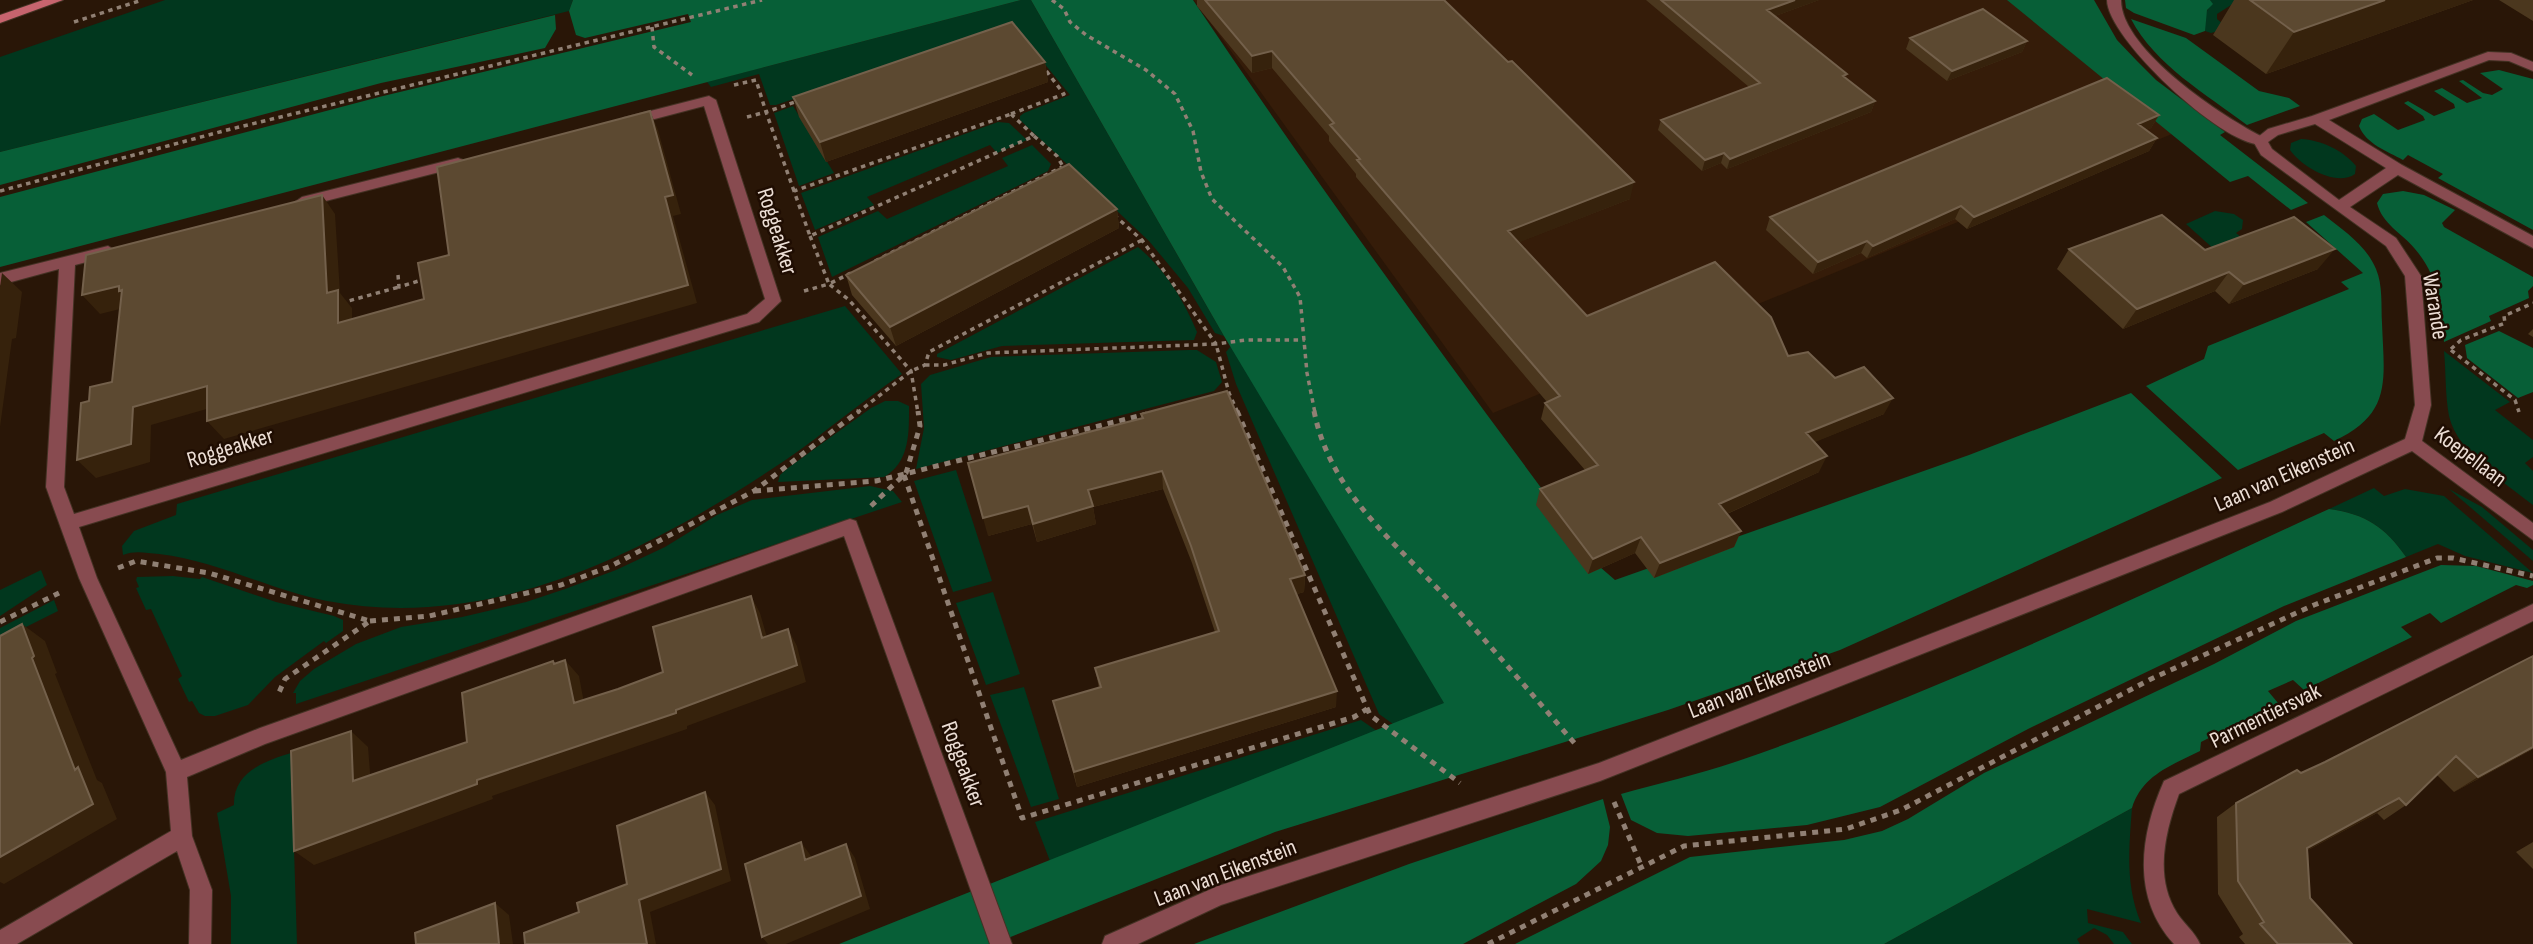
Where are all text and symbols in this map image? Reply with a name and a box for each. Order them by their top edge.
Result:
street label: Roggeakker [751,185,804,278]
street label: Warande [2416,271,2454,341]
street label: Koepellaan [2429,420,2512,493]
street label: Roggeakker [184,421,277,474]
street label: Laan van Eikenstein [2210,432,2359,518]
street label: Laan van Eikenstein [1684,645,1835,725]
street label: Parmentiersvak [2205,677,2326,755]
street label: Roggeakker [935,718,992,811]
street label: Laan van Eikenstein [1150,833,1301,913]

